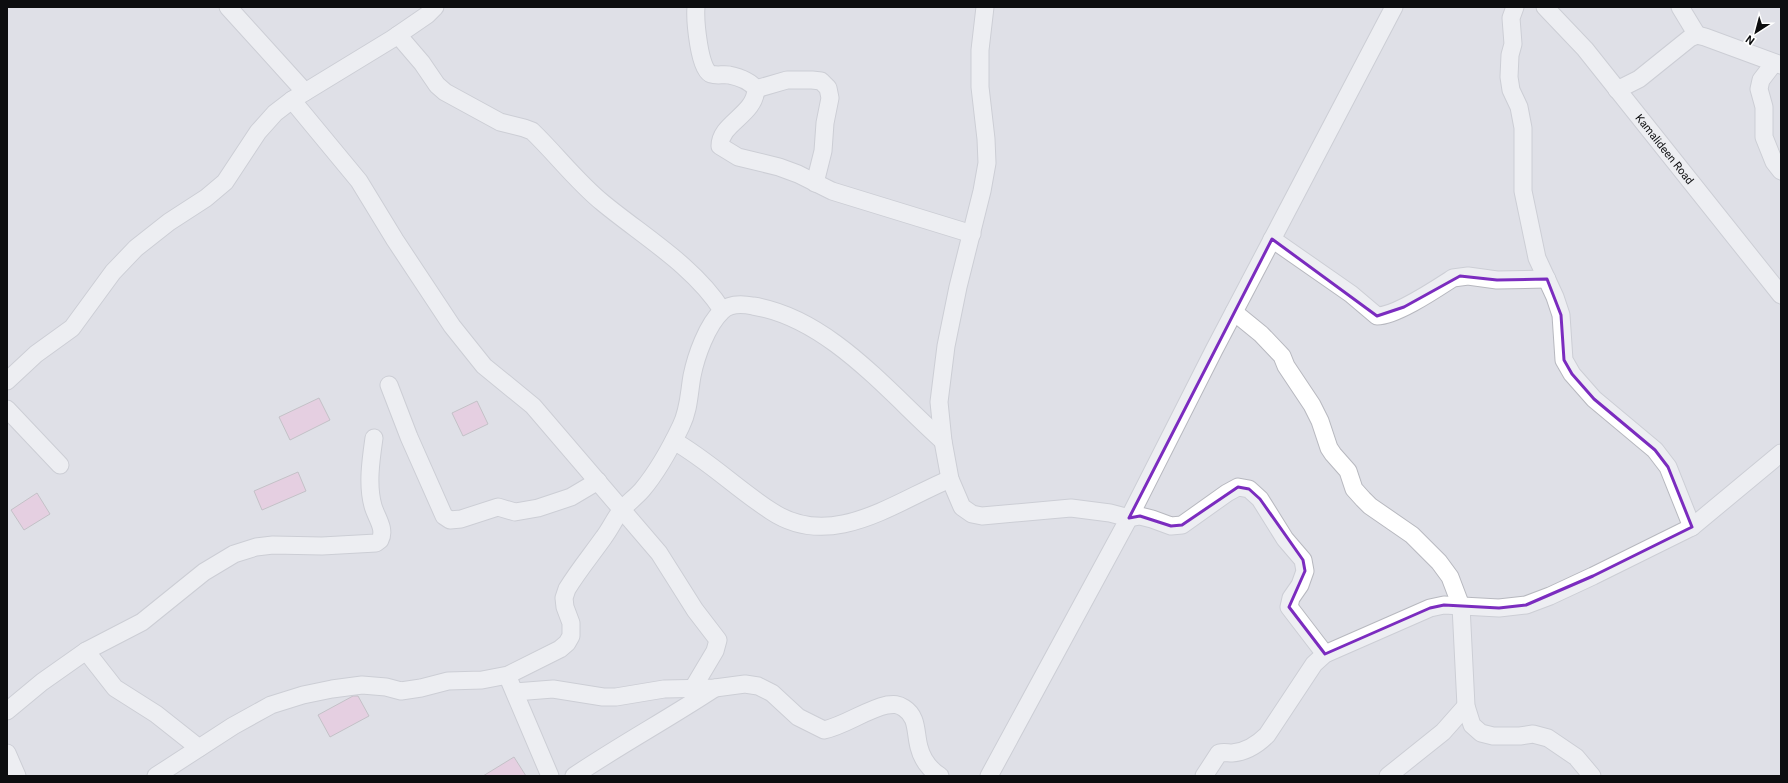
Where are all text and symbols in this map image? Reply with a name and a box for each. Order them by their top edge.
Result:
north arrow [1736,12,1776,52]
text: N [1743,32,1757,47]
street label: Kamalideen Road [1633,112,1696,187]

